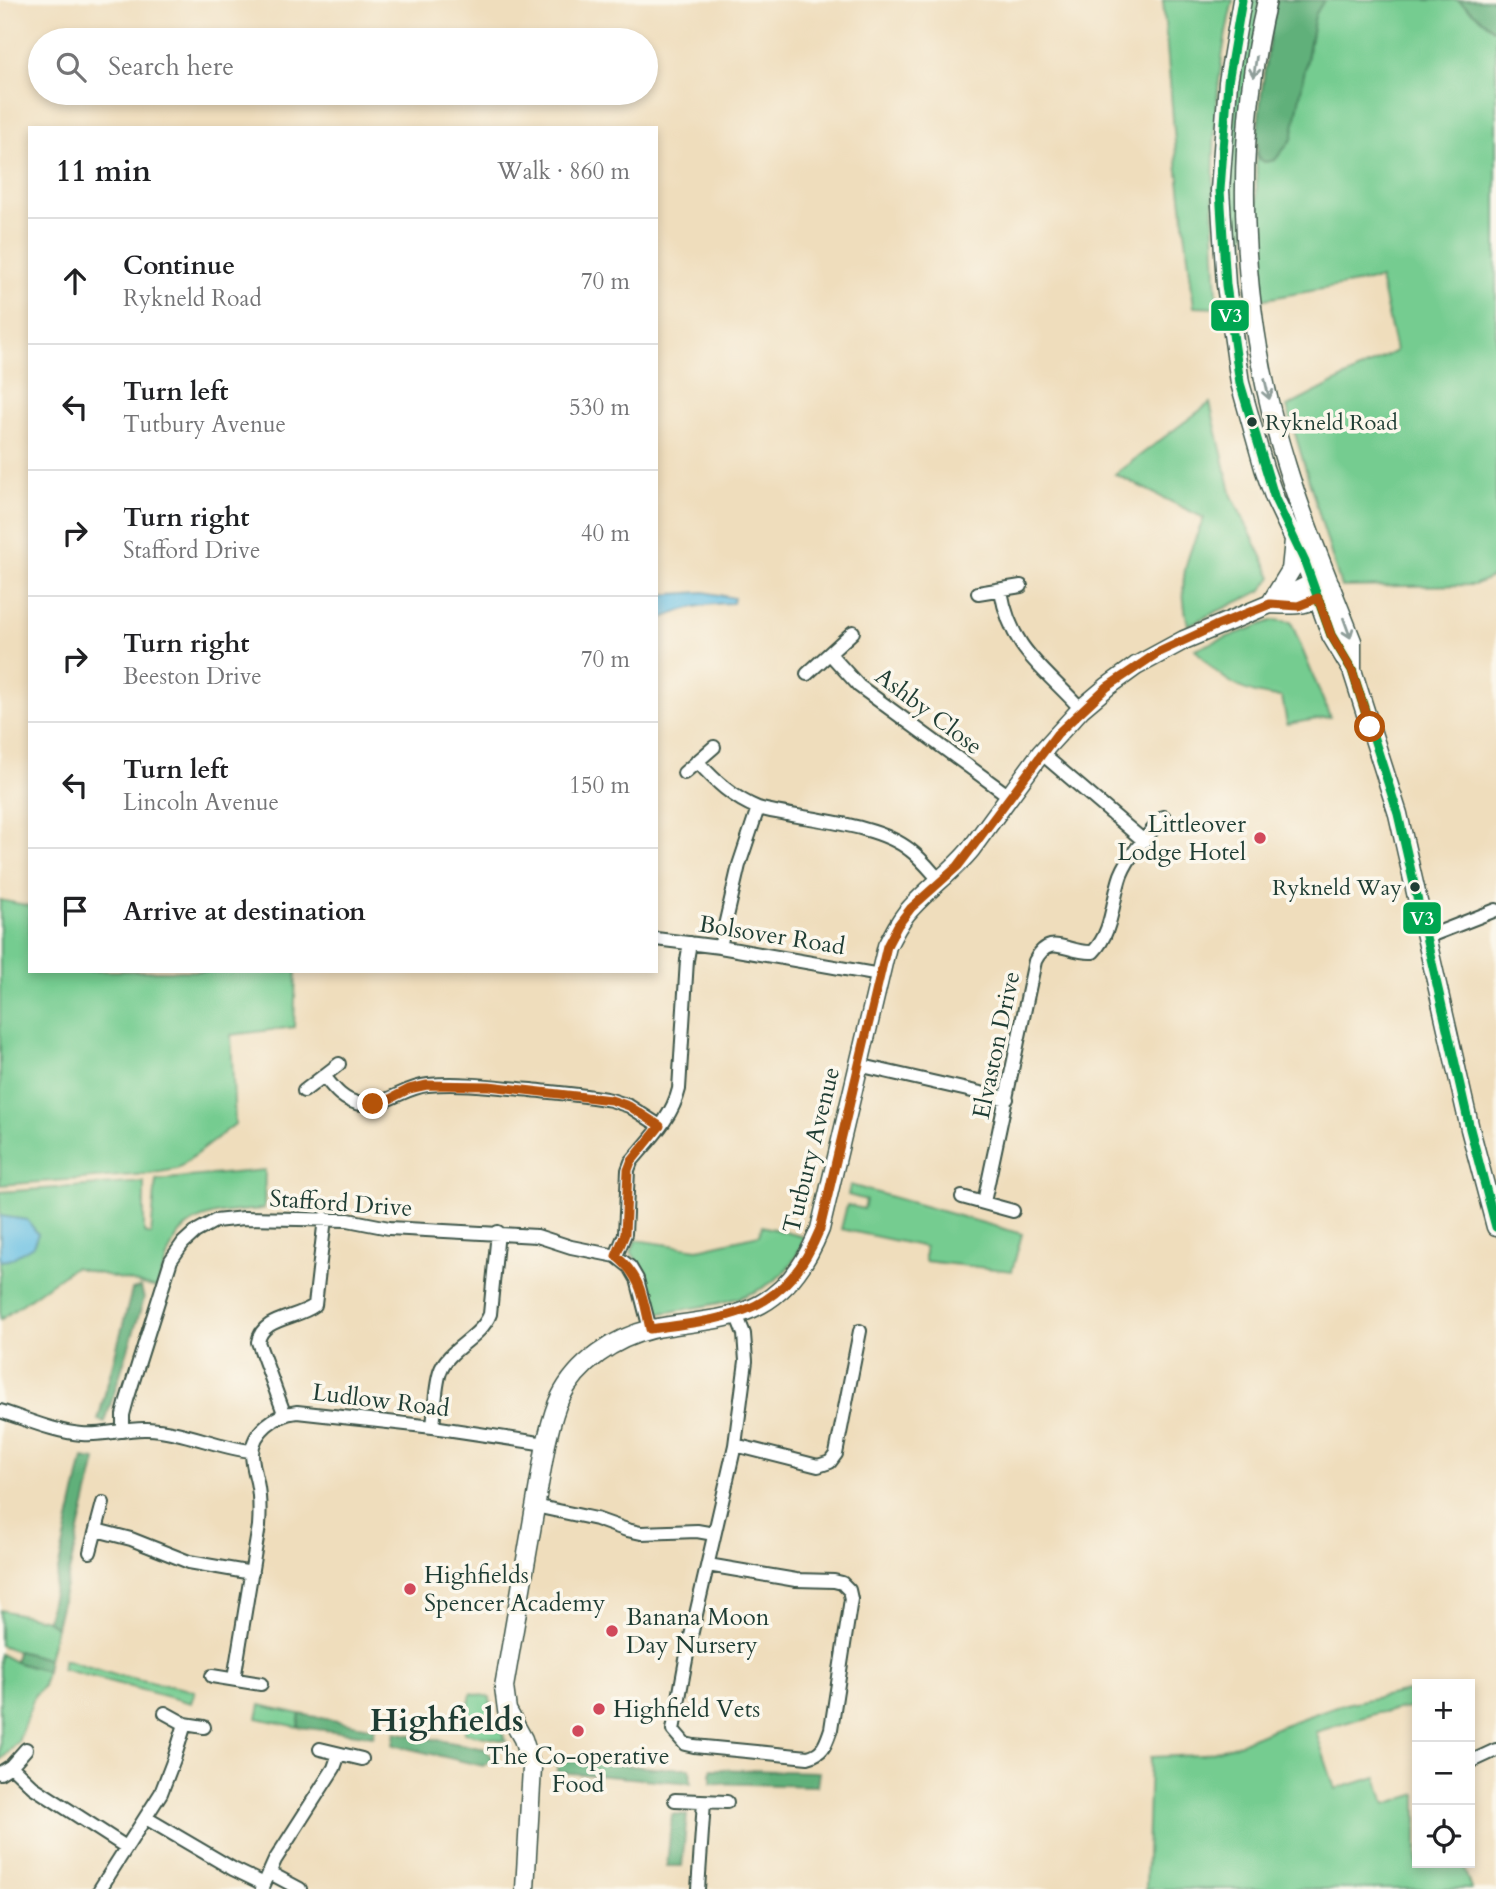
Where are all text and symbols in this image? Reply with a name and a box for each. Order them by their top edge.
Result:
search box [28,28,658,105]
icon: search [52,48,90,86]
text: Search here [108,49,234,84]
one-way arrow [1248,55,1261,78]
text: 11 min [56,151,151,192]
text: Walk · 860 m [497,156,630,187]
text: Continue [123,248,235,283]
icon: ahead [56,262,94,300]
text: 70 m [581,266,630,297]
text: Rykneld Road [123,283,262,314]
line badge: V3 [1210,299,1250,332]
text: V3 [1218,303,1242,329]
text: Turn left [123,374,228,409]
one-way arrow [1261,378,1274,400]
icon: left [56,388,94,426]
text: 530 m [569,392,630,423]
place label: Rykneld Road [1265,408,1398,438]
text: Tutbury Avenue [123,409,286,440]
marker: Rykneld Road [1245,415,1259,429]
text: Turn right [123,500,250,535]
icon: right [56,514,94,552]
text: 40 m [581,518,630,549]
text: Stafford Drive [123,535,260,566]
one-way arrow [1341,617,1354,639]
text: Turn right [123,626,250,661]
icon: right [56,640,94,678]
text: 70 m [581,644,630,675]
street label: Ashby Close [868,660,989,763]
text: Beeston Drive [123,661,262,692]
route start [1354,711,1385,742]
text: Turn left [123,752,228,787]
icon: left [56,766,94,804]
text: 150 m [569,770,630,801]
text: Lincoln Avenue [123,787,279,818]
place label: Littleover Lodge Hotel [1117,808,1246,869]
marker: Littleover Lodge Hotel [1252,830,1268,846]
place label: Rykneld Way [1272,873,1402,903]
marker: Rykneld Way [1408,880,1422,894]
icon: arrive [56,892,94,930]
text: Arrive at destination [123,894,366,929]
line badge: V3 [1402,901,1442,935]
text: V3 [1410,906,1434,932]
street label: Bolsover Road [697,908,848,963]
street label: Elvaston Drive [965,968,1028,1122]
street label: Tutbury Avenue [775,1064,848,1237]
route end [357,1088,388,1119]
street label: Stafford Drive [268,1182,414,1225]
street label: Ludlow Road [310,1376,452,1425]
place label: Highfields Spencer Academy [424,1559,606,1620]
marker: Highfields Spencer Academy [402,1581,418,1597]
place label: Banana Moon Day Nursery [626,1601,770,1662]
marker: Banana Moon Day Nursery [604,1623,620,1639]
map controls [1412,1679,1475,1868]
button: + [1412,1679,1475,1742]
place label: Highfield Vets [613,1693,760,1726]
district label: Highfields [370,1699,524,1743]
marker: Highfield Vets [591,1701,607,1717]
marker: The Co-operative Food [570,1723,586,1739]
place label: The Co-operative Food [486,1740,670,1801]
button: − [1412,1742,1475,1805]
button: locate [1412,1805,1475,1868]

